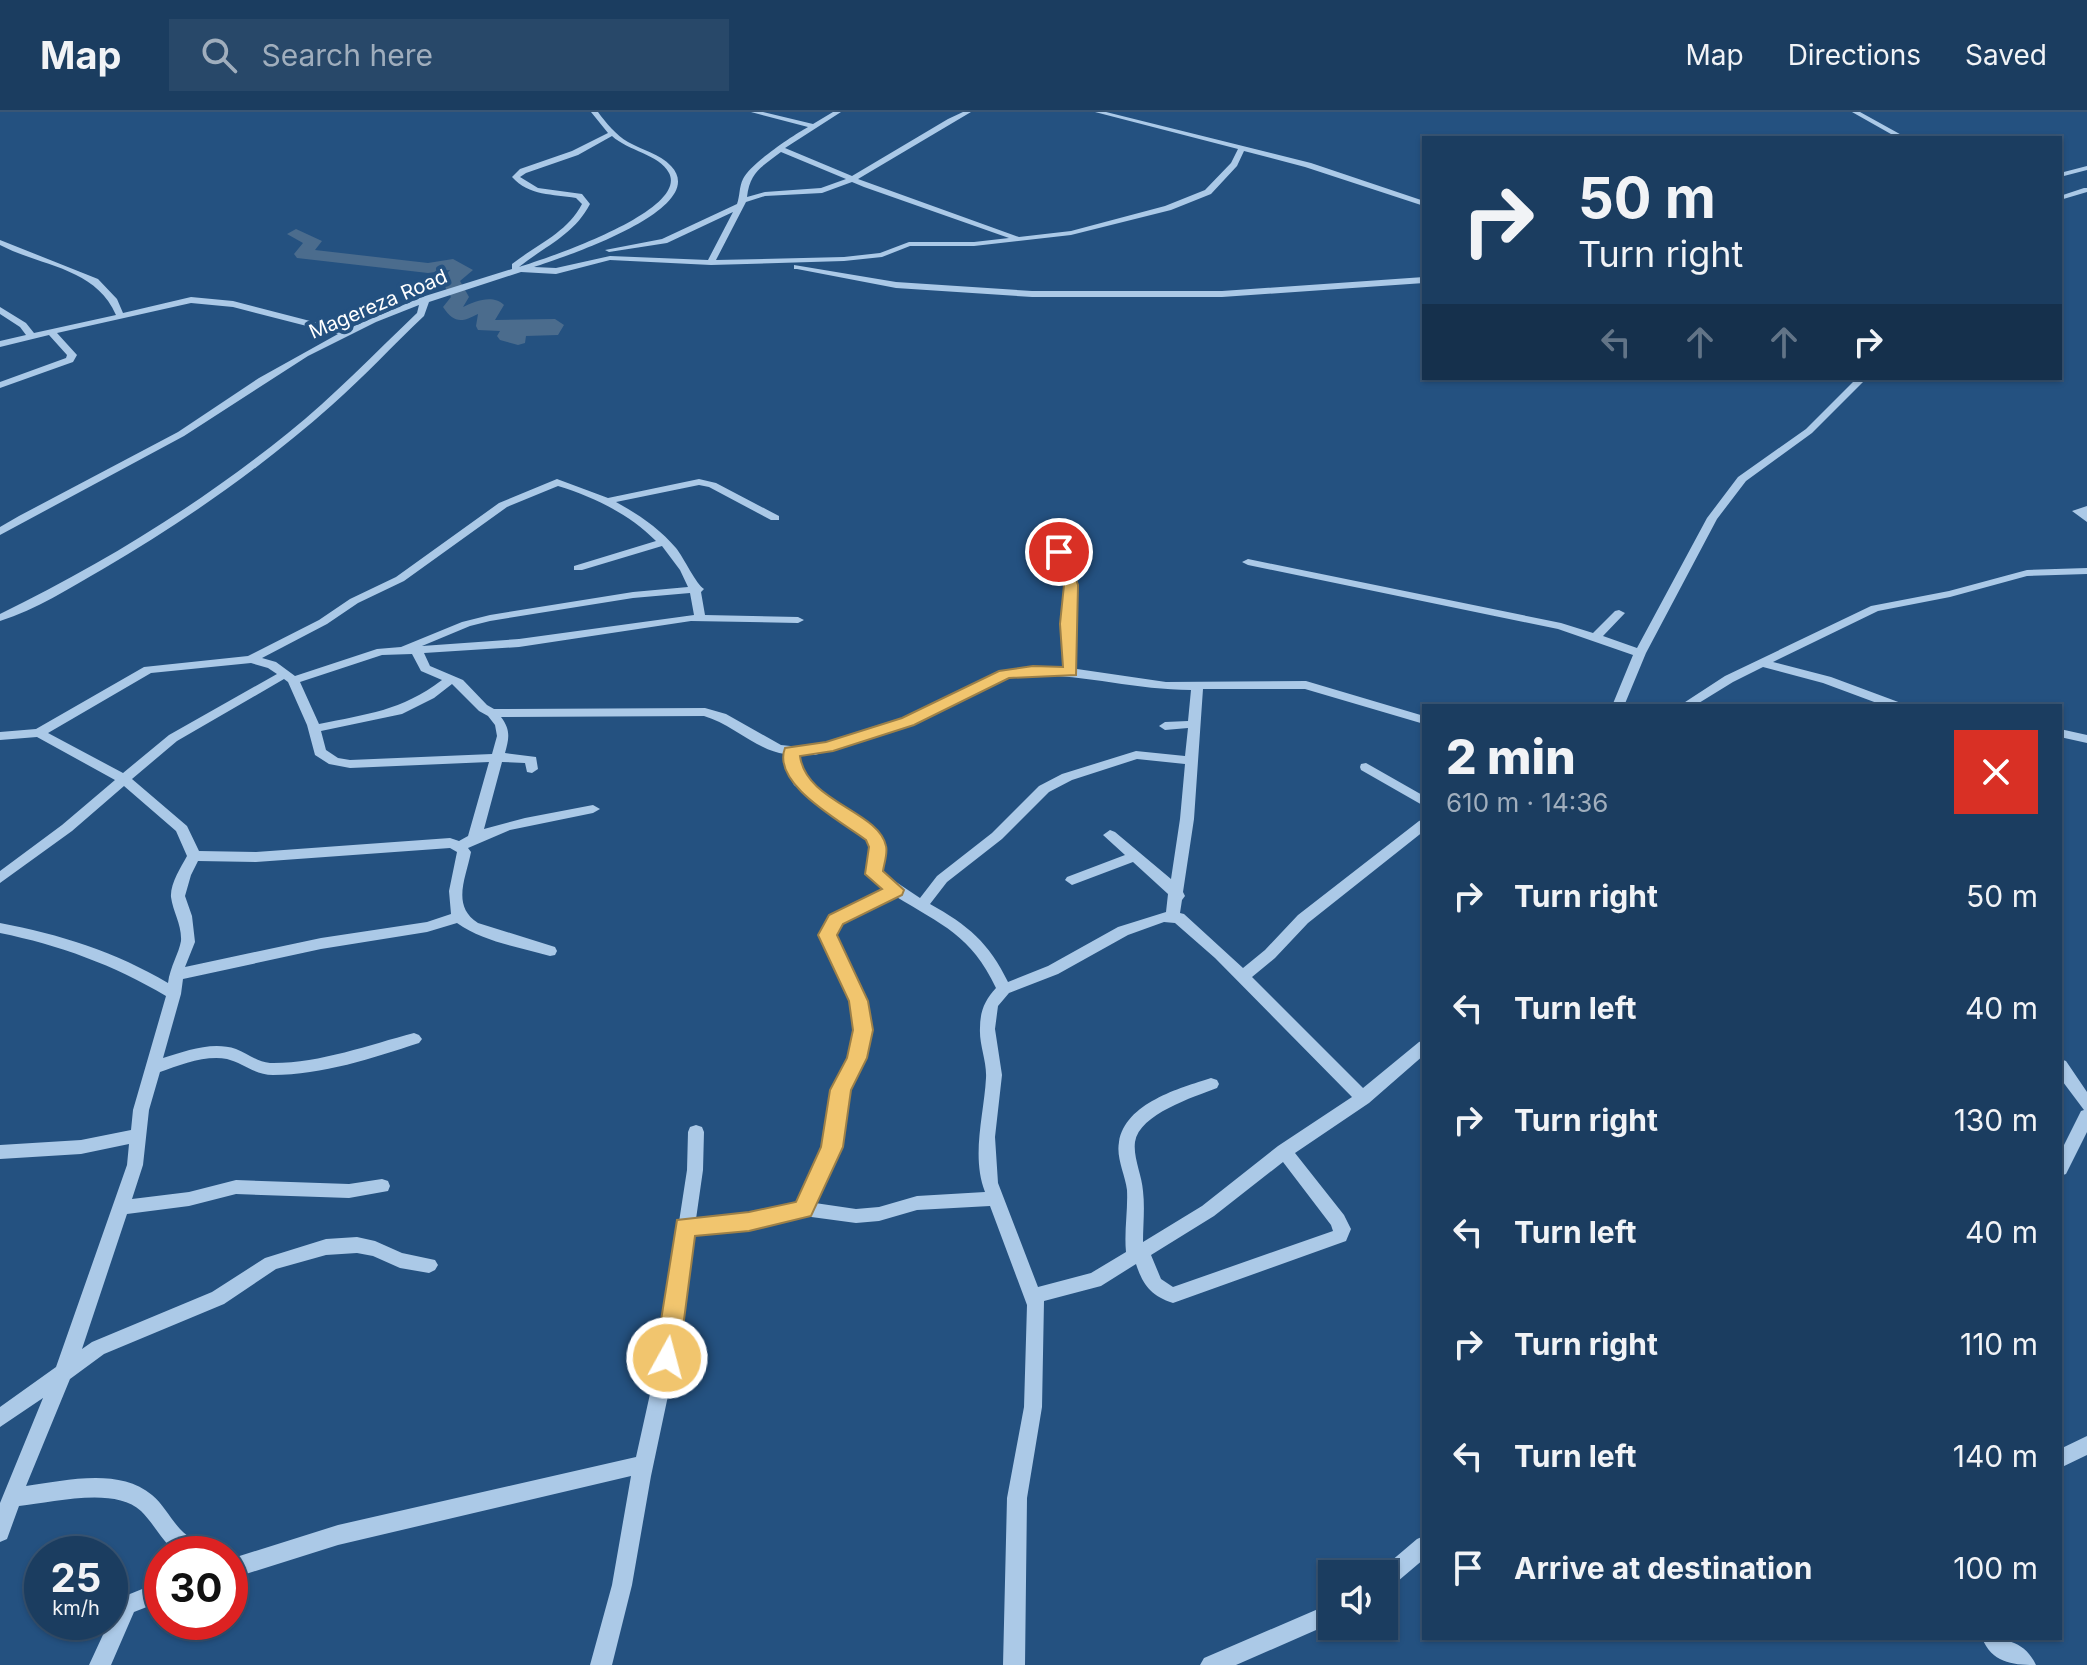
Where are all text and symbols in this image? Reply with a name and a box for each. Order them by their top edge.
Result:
search box [169,19,729,91]
text: Map [40,32,121,78]
icon: search [197,33,241,77]
text: Search here [261,37,433,73]
text: Map [1685,38,1744,72]
text: Directions [1788,38,1921,72]
text: Saved [1965,38,2047,72]
text: 50 m [1578,164,1716,232]
icon: right [1446,168,1550,272]
text: Turn right [1578,232,1743,276]
street label: Magereza Road [305,264,451,344]
icon: left [1594,320,1638,364]
icon: ahead [1678,320,1722,364]
icon: ahead [1762,320,1806,364]
icon: right [1846,320,1890,364]
pin [1025,518,1093,586]
icon: arrive [1037,530,1081,574]
text: 2 min [1446,727,1576,786]
button: close [1954,730,2038,814]
text: 610 m · 14:36 [1446,787,1608,818]
icon: right [1446,874,1490,918]
text: Turn right [1514,878,1658,914]
text: 50 m [1966,878,2038,914]
icon: left [1446,986,1490,1030]
text: Turn left [1514,990,1636,1026]
text: 40 m [1965,990,2038,1026]
icon: right [1446,1098,1490,1142]
text: Turn right [1514,1102,1658,1138]
text: 130 m [1954,1102,2038,1138]
icon: left [1446,1210,1490,1254]
text: Turn left [1514,1214,1636,1250]
text: 40 m [1965,1214,2038,1250]
position arrow [625,1316,709,1400]
icon: right [1446,1322,1490,1366]
text: Turn right [1514,1326,1658,1362]
text: 110 m [1960,1326,2038,1362]
icon: left [1446,1434,1490,1478]
text: Turn left [1514,1438,1636,1474]
text: 140 m [1953,1438,2038,1474]
speed limit sign: 30 [144,1536,248,1640]
icon: arrive [1446,1546,1490,1590]
text: Arrive at destination [1514,1550,1812,1586]
text: 100 m [1953,1550,2038,1586]
text: 25 [51,1553,101,1602]
map controls [1318,1560,1398,1640]
button: sound [1318,1560,1398,1640]
text: km/h [52,1596,100,1620]

